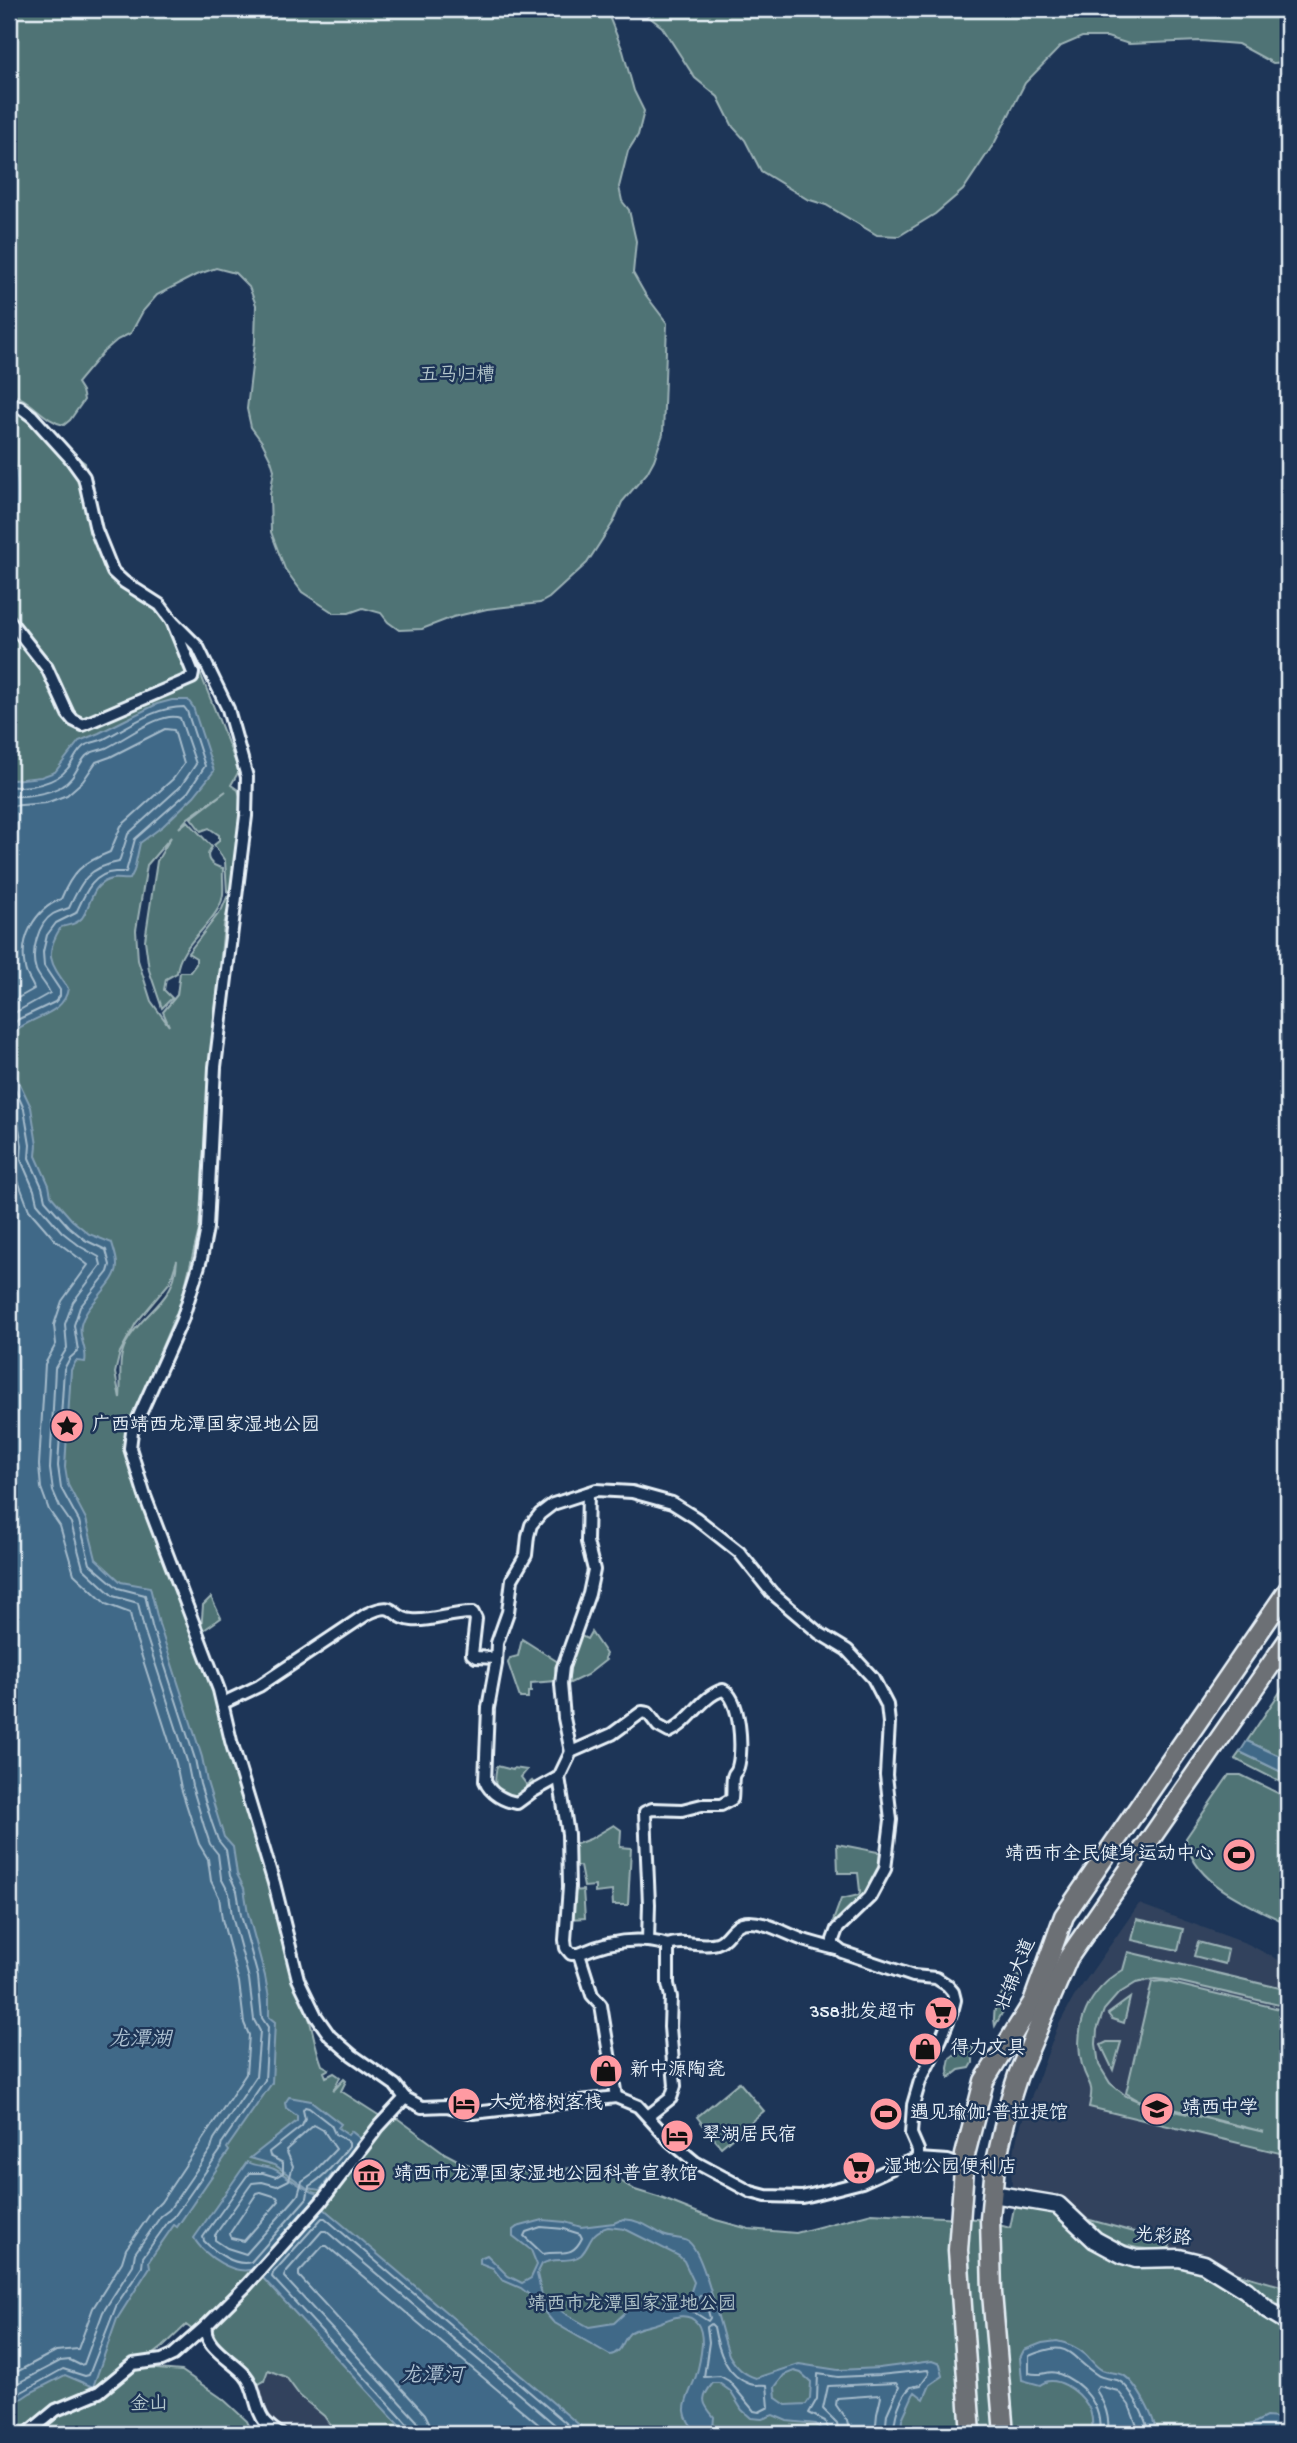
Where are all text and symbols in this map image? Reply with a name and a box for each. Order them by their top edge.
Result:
park label: 五马归槽 [419,364,495,388]
place icon: 广西靖西龙潭国家湿地公园 [48,1407,86,1445]
place label: 广西靖西龙潭国家湿地公园 [92,1414,320,1438]
sports icon: 靖西市全民健身运动中心 [1220,1836,1258,1874]
place label: 靖西市全民健身运动中心 [1005,1843,1214,1867]
street label: 壮锦大道 [991,1935,1042,2015]
supermarket icon: 358批发超市 [922,1994,960,2032]
place label: 358批发超市 [809,2001,916,2025]
water label: 龙潭湖 [109,2027,173,2054]
shop icon: 得力文具 [906,2030,944,2068]
place label: 得力文具 [950,2037,1026,2061]
shop icon: 新中源陶瓷 [587,2052,625,2090]
place label: 新中源陶瓷 [630,2059,725,2083]
hotel icon: 大觉榕树客栈 [445,2085,483,2123]
school or university icon: 靖西中学 [1138,2090,1176,2128]
place label: 大觉榕树客栈 [489,2092,603,2116]
sports icon: 遇见瑜伽·普拉提馆 [867,2095,905,2133]
place label: 靖西中学 [1182,2097,1258,2121]
place label: 遇见瑜伽·普拉提馆 [910,2102,1068,2126]
hotel icon: 翠湖居民宿 [658,2117,696,2155]
place label: 翠湖居民宿 [702,2124,797,2148]
supermarket icon: 湿地公园便利店 [840,2149,878,2187]
museum icon: 靖西市龙潭国家湿地公园科普宣教馆 [350,2156,388,2194]
place label: 湿地公园便利店 [884,2156,1017,2180]
place label: 靖西市龙潭国家湿地公园科普宣教馆 [394,2163,698,2187]
street label: 光彩路 [1134,2223,1192,2252]
park label: 靖西市龙潭国家湿地公园 [527,2293,737,2317]
water label: 龙潭河 [401,2363,466,2390]
park label: 金山 [130,2393,168,2417]

